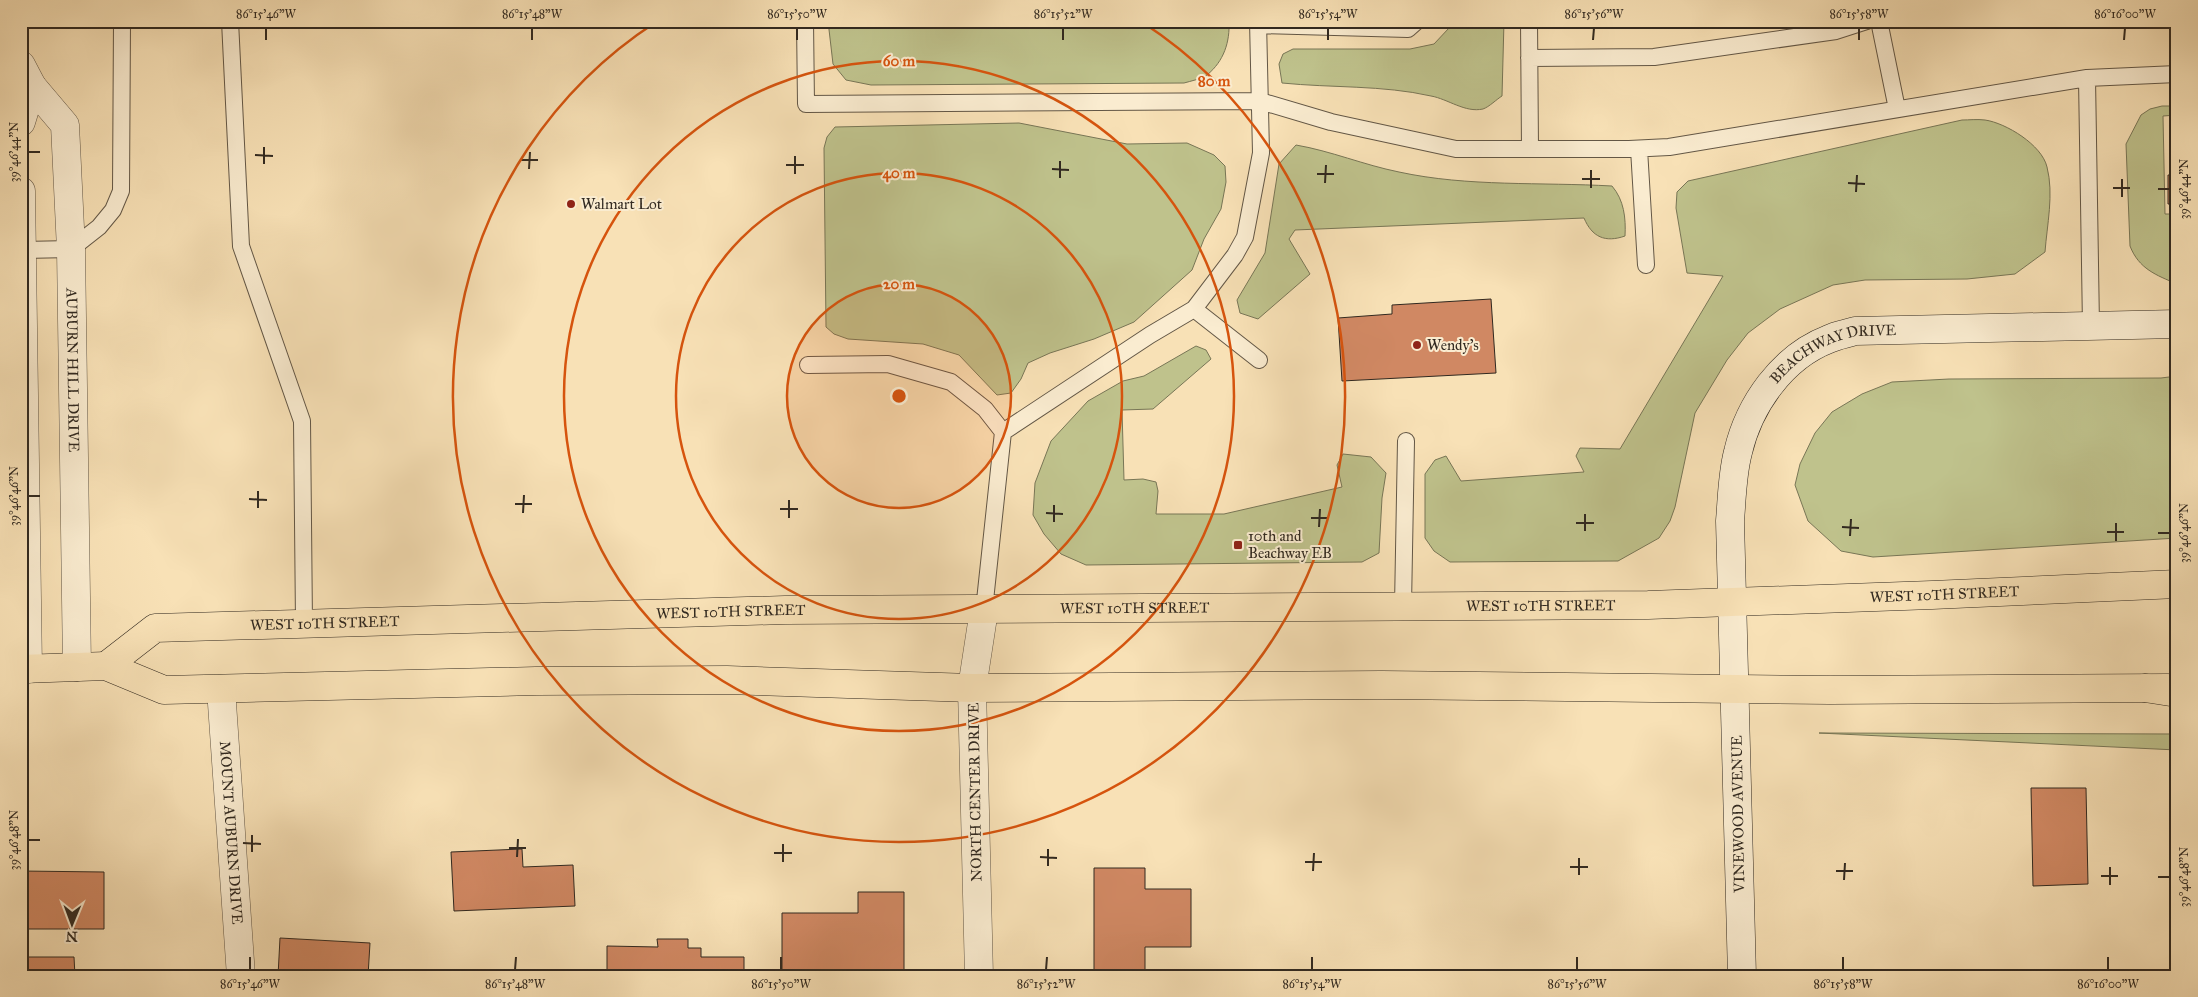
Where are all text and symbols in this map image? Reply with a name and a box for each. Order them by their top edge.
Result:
text: 86°15'46"W [236,7,297,21]
text: 86°15'48"W [502,7,563,21]
text: 86°15'50"W [767,7,827,21]
text: 86°15'52"W [1034,7,1093,21]
text: 86°15'54"W [1298,7,1358,21]
text: 86°15'56"W [1565,7,1624,21]
text: 86°15'58"W [1829,7,1889,21]
text: 86°16'00"W [2094,7,2156,21]
text: 60 m [883,52,916,70]
text: 80 m [1198,72,1231,90]
text: 39°46'44"N [7,122,21,182]
text: 39°46'44"N [2177,159,2191,219]
text: 40 m [883,164,916,183]
place label: Walmart Lot [581,195,663,213]
marker: Walmart Lot [565,198,577,210]
text: 20 m [883,275,915,293]
street label: AUBURN HILL DRIVE [63,287,83,453]
street label: BEACHWAY DRIVE [1766,321,1897,387]
place label: Wendy's [1427,336,1479,354]
marker: Wendy's [1411,339,1423,351]
centre of rings [890,387,908,405]
text: 39°46'46"N [7,466,21,526]
text: 39°46'46"N [2177,503,2191,563]
place label: 10th and Beachway EB [1248,527,1332,562]
marker: 10th and Beachway EB [1232,539,1244,551]
street label: WEST 10TH STREET [1869,582,2020,606]
street label: WEST 10TH STREET [1466,596,1616,615]
street label: WEST 10TH STREET [1060,599,1210,617]
street label: WEST 10TH STREET [656,601,806,623]
street label: WEST 10TH STREET [250,612,400,634]
street label: NORTH CENTER DRIVE [964,702,986,882]
street label: VINEWOOD AVENUE [1728,735,1748,894]
street label: MOUNT AUBURN DRIVE [216,740,246,925]
text: 39°46'48"N [7,810,21,870]
text: 39°46'48"N [2177,847,2191,907]
north arrow [48,900,98,950]
text: N [66,928,78,945]
text: 86°15'46"W [220,977,281,991]
text: 86°15'48"W [485,977,546,991]
text: 86°15'50"W [751,977,811,991]
text: 86°15'52"W [1017,977,1076,991]
text: 86°15'54"W [1282,977,1342,991]
text: 86°15'56"W [1548,977,1607,991]
text: 86°15'58"W [1813,977,1873,991]
text: 86°16'00"W [2077,977,2139,991]

